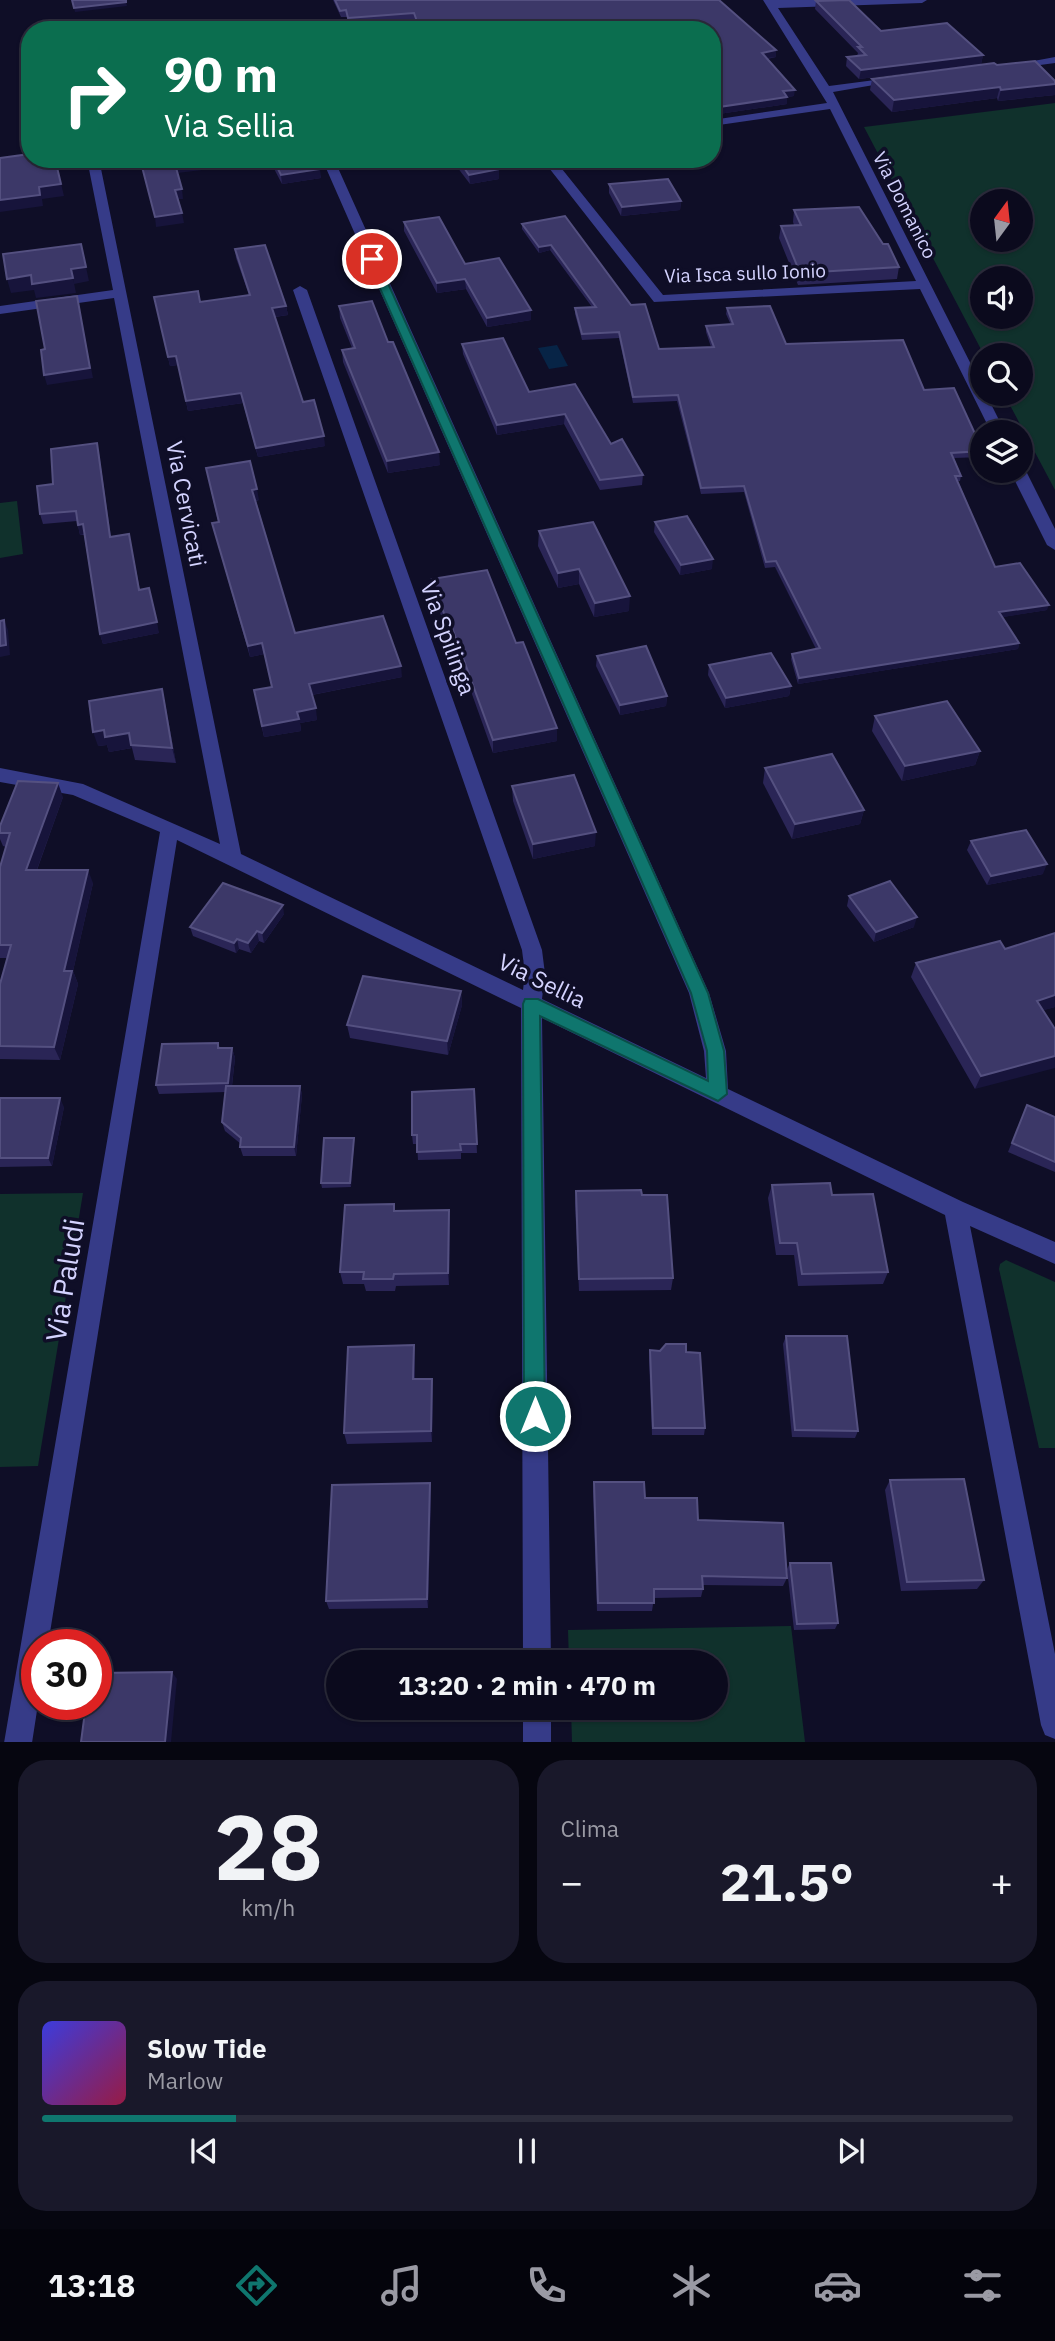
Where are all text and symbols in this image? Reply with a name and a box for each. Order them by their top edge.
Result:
text: 90 m [164,42,278,105]
icon: right [49,49,140,140]
text: Via Sellia [164,104,295,146]
street label: Via Domanico [868,148,942,262]
north arrow [970,189,1032,252]
map controls [970,189,1033,483]
pin [342,229,402,289]
icon: arrive [353,240,391,278]
street label: Via Isca sullo Ionio [664,258,826,288]
button: sound [970,266,1033,329]
button: search [970,343,1033,406]
button: layers [970,420,1033,483]
street label: Via Cervicati [160,438,214,569]
street label: Via Spilinga [414,576,483,699]
street label: Via Sellia [494,946,591,1014]
street label: Via Paludi [37,1216,92,1344]
position arrow [498,1379,572,1453]
speed limit sign: 30 [21,1629,112,1720]
text: 13:20 · 2 min · 470 m [398,1668,656,1702]
text: 28 [214,1787,323,1905]
text: Clima [561,1813,619,1843]
text: 21.5° [720,1848,854,1915]
text: − [561,1857,583,1906]
text: + [990,1857,1013,1906]
text: km/h [241,1892,295,1922]
text: Slow Tide [147,2031,267,2065]
text: Marlow [147,2065,223,2095]
icon: previous [185,2132,223,2170]
icon: pause [508,2132,546,2170]
icon: next [832,2132,870,2170]
icon: directions [232,2261,281,2310]
icon: music [377,2261,426,2310]
icon: phone [522,2261,571,2310]
icon: climate [667,2261,716,2310]
icon: car [813,2261,862,2310]
icon: filters [958,2261,1007,2310]
text: 13:18 [48,2264,135,2306]

